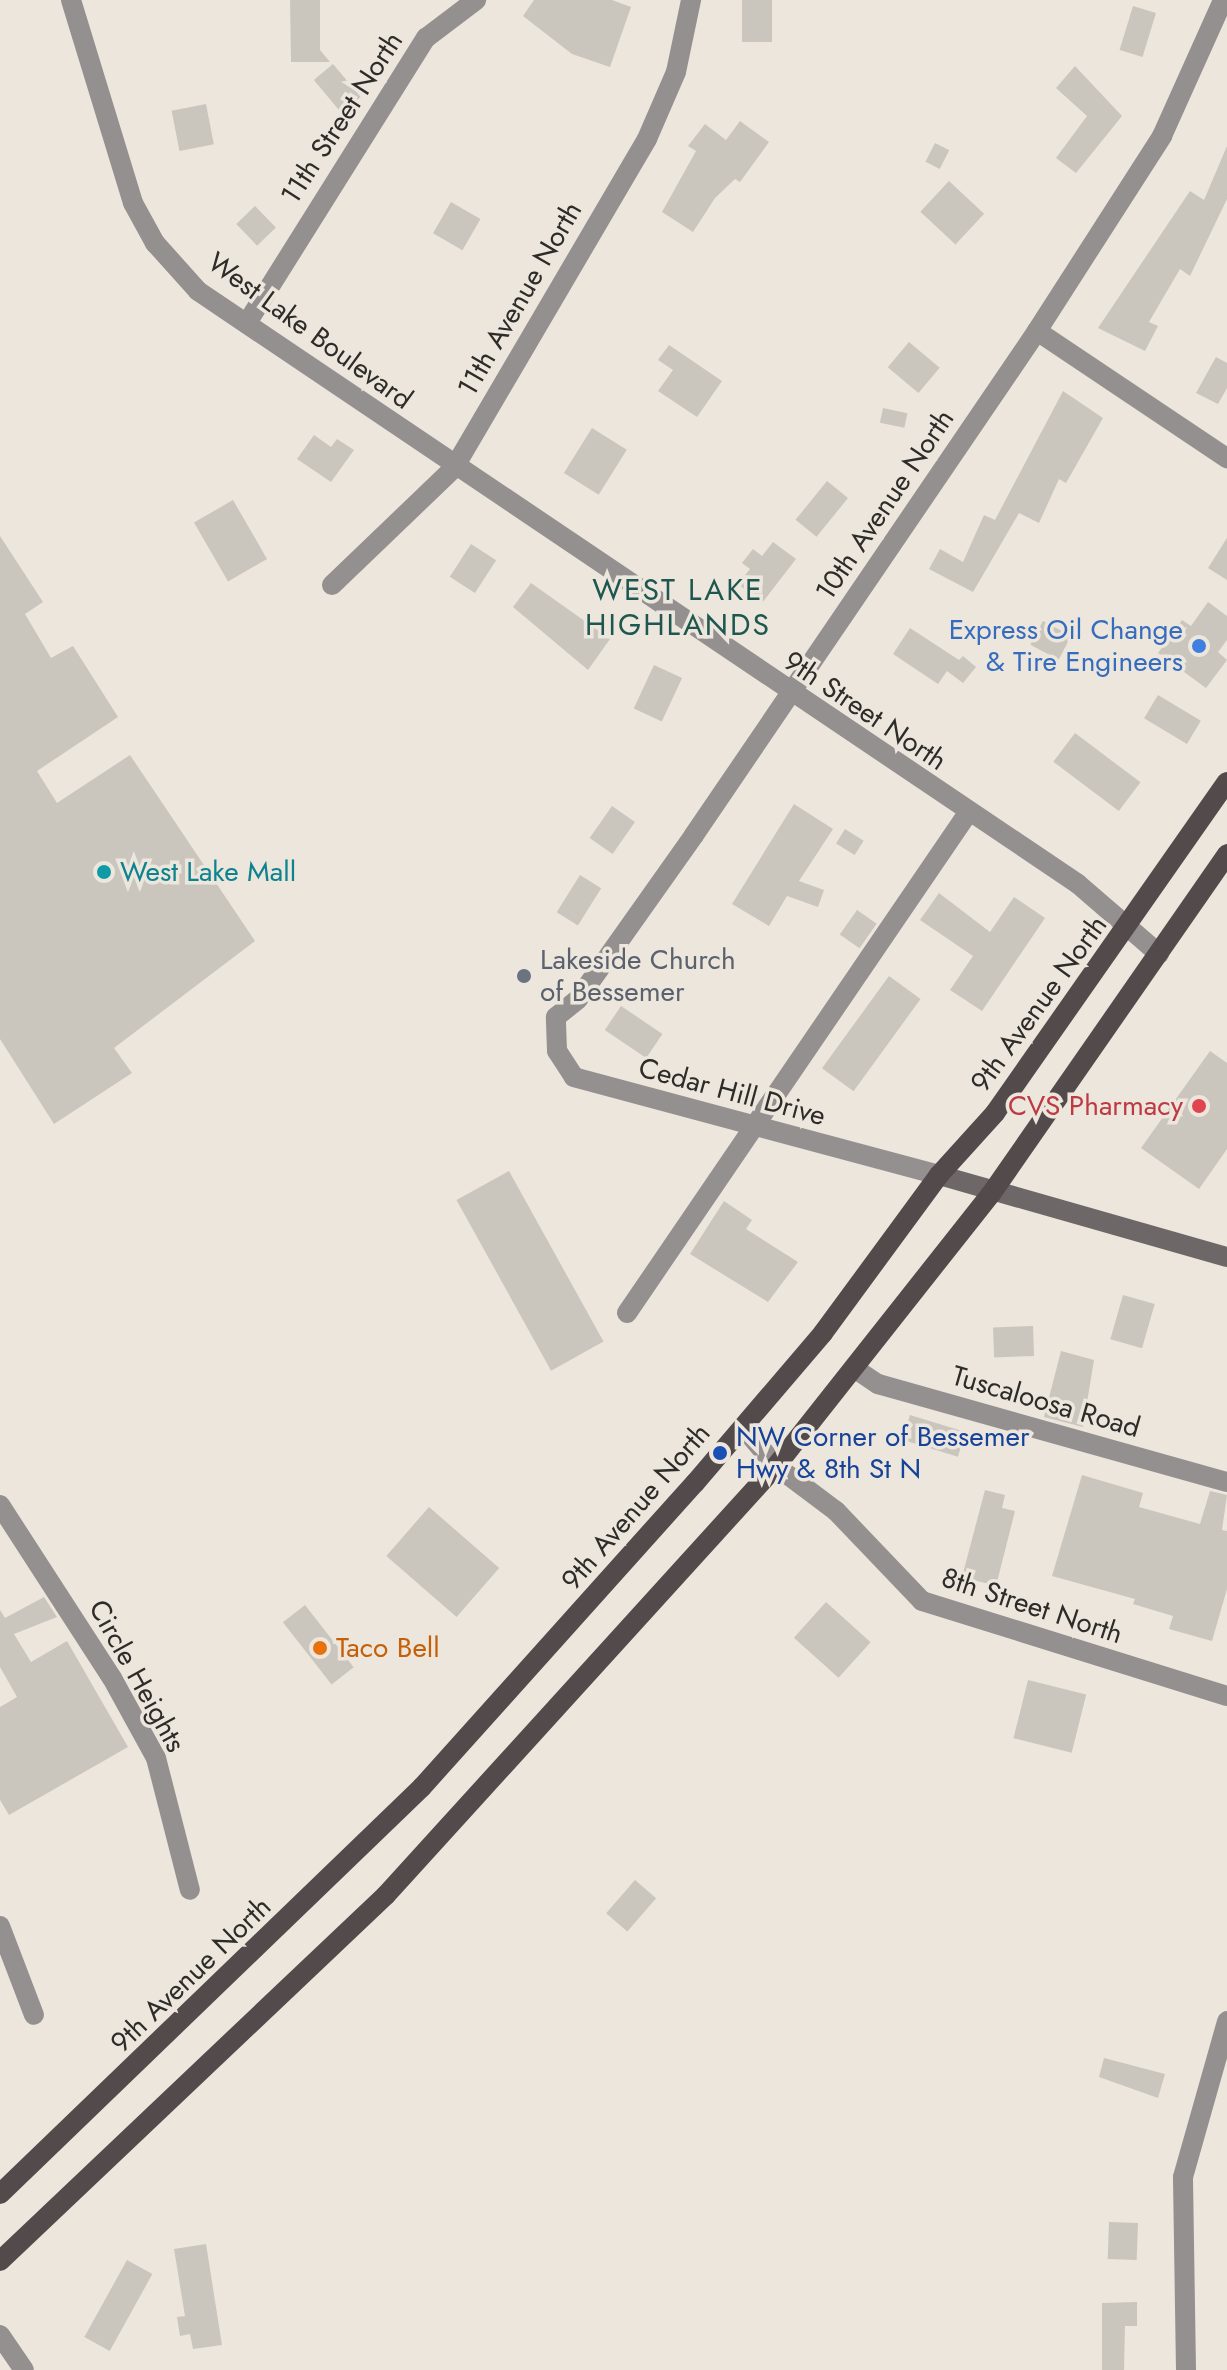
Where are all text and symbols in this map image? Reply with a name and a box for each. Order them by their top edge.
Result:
street label: 11th Street North [274,26,410,210]
street label: 11th Avenue North [451,196,589,402]
street label: West Lake Boulevard [201,246,419,416]
street label: 10th Avenue North [809,403,961,607]
district label: WEST LAKE HIGHLANDS [585,572,771,642]
place label: Express Oil Change & Tire Engineers [949,613,1183,679]
marker: Express Oil Change & Tire Engineers [1190,637,1208,655]
street label: 9th Street North [777,644,953,778]
place label: West Lake Mall [120,855,296,889]
marker: West Lake Mall [95,863,113,881]
street label: 9th Avenue North [964,909,1114,1099]
place label: Lakeside Church of Bessemer [540,943,736,1009]
marker: Lakeside Church of Bessemer [515,967,533,985]
street label: Cedar Hill Drive [635,1051,829,1133]
place label: CVS Pharmacy [1008,1089,1183,1123]
marker: CVS Pharmacy [1190,1097,1208,1115]
street label: Tuscaloosa Road [948,1359,1144,1445]
street label: 9th Avenue North [555,1417,717,1597]
place label: NW Corner of Bessemer Hwy & 8th St N [736,1420,1030,1486]
marker: NW Corner of Bessemer Hwy & 8th St N [711,1444,729,1462]
street label: 8th Street North [937,1561,1127,1651]
street label: Circle Heights [81,1594,193,1758]
place label: Taco Bell [336,1631,440,1665]
marker: Taco Bell [311,1639,329,1657]
street label: 9th Avenue North [104,1890,278,2060]

